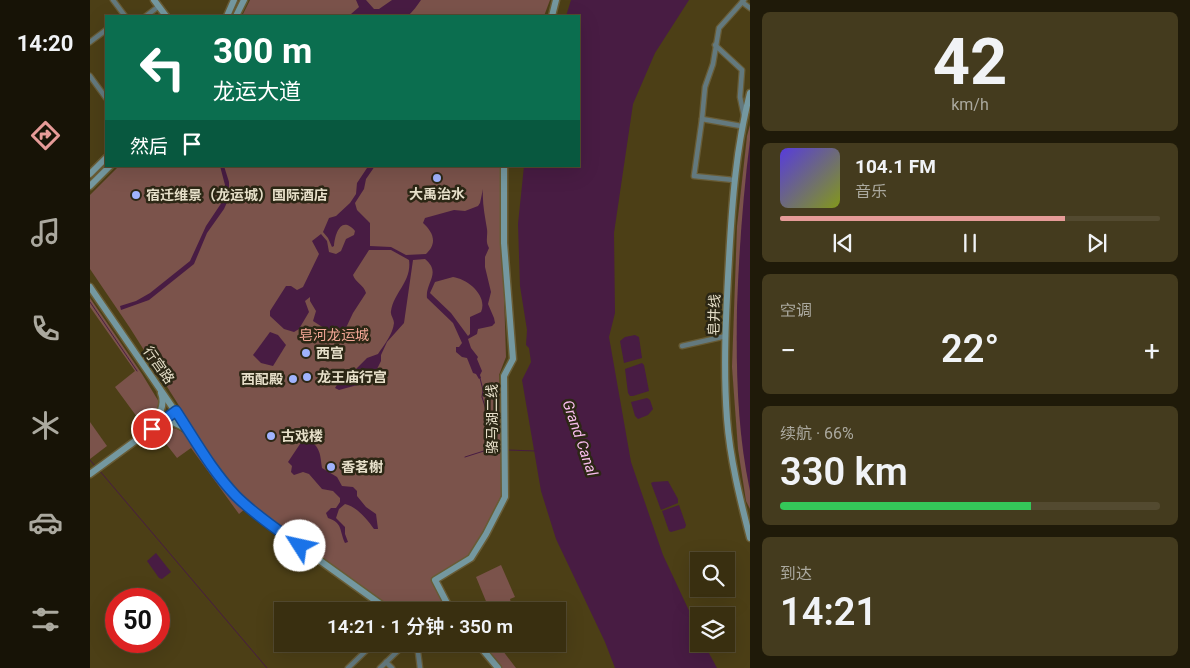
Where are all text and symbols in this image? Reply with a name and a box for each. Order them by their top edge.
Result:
text: 42 [933,24,1007,100]
text: 14:20 [17,31,73,56]
text: 300 m [213,31,312,72]
icon: left [130,35,195,100]
text: 龙运大道 [213,79,301,104]
text: km/h [951,95,989,114]
icon: directions [28,118,63,153]
icon: arrive [178,130,206,158]
text: 然后 [130,135,168,158]
text: 104.1 FM [855,155,936,178]
marker: 大禹治水 [431,172,443,184]
text: 音乐 [855,182,887,201]
place label: 大禹治水 [409,186,465,202]
place label: 宿迁维景（龙运城）国际酒店 [146,187,328,203]
marker: 宿迁维景（龙运城）国际酒店 [130,189,142,201]
icon: music [28,215,63,250]
icon: previous [829,229,857,257]
icon: pause [956,229,984,257]
icon: next [1083,229,1111,257]
street label: 皂井线 [705,294,723,336]
text: 空调 [780,301,812,320]
icon: phone [28,311,63,346]
park label: 皂河龙运城 [299,327,369,343]
text: 22° [941,327,999,371]
text: − [780,334,796,367]
text: + [1144,334,1160,367]
street label: 行宫路 [140,343,178,387]
place label: 西宫 [316,345,344,361]
marker: 西宫 [300,347,312,359]
place label: 龙王庙行宫 [317,369,387,385]
place label: 西配殿 [241,371,283,387]
marker: 龙王庙行宫 [301,371,313,383]
marker: 西配殿 [287,373,299,385]
street label: 骆马湖二线 [484,384,500,454]
water label: Grand Canal [559,398,602,479]
icon: climate [28,408,63,443]
pin [131,408,173,450]
icon: arrive [138,415,166,443]
text: 续航 · 66% [780,424,854,443]
place label: 古戏楼 [281,428,323,444]
marker: 古戏楼 [265,430,277,442]
text: 330 km [780,450,908,494]
place label: 香茗榭 [341,459,383,475]
marker: 香茗榭 [325,461,337,473]
icon: car [28,505,63,540]
position arrow [273,519,325,571]
map controls [690,552,735,652]
button: search [690,552,735,597]
text: 到达 [780,564,812,583]
speed limit sign: 50 [105,588,170,653]
text: 14:21 [780,590,877,634]
icon: filters [28,602,63,637]
button: layers [690,607,735,652]
text: 14:21 · 1 分钟 · 350 m [327,615,513,638]

